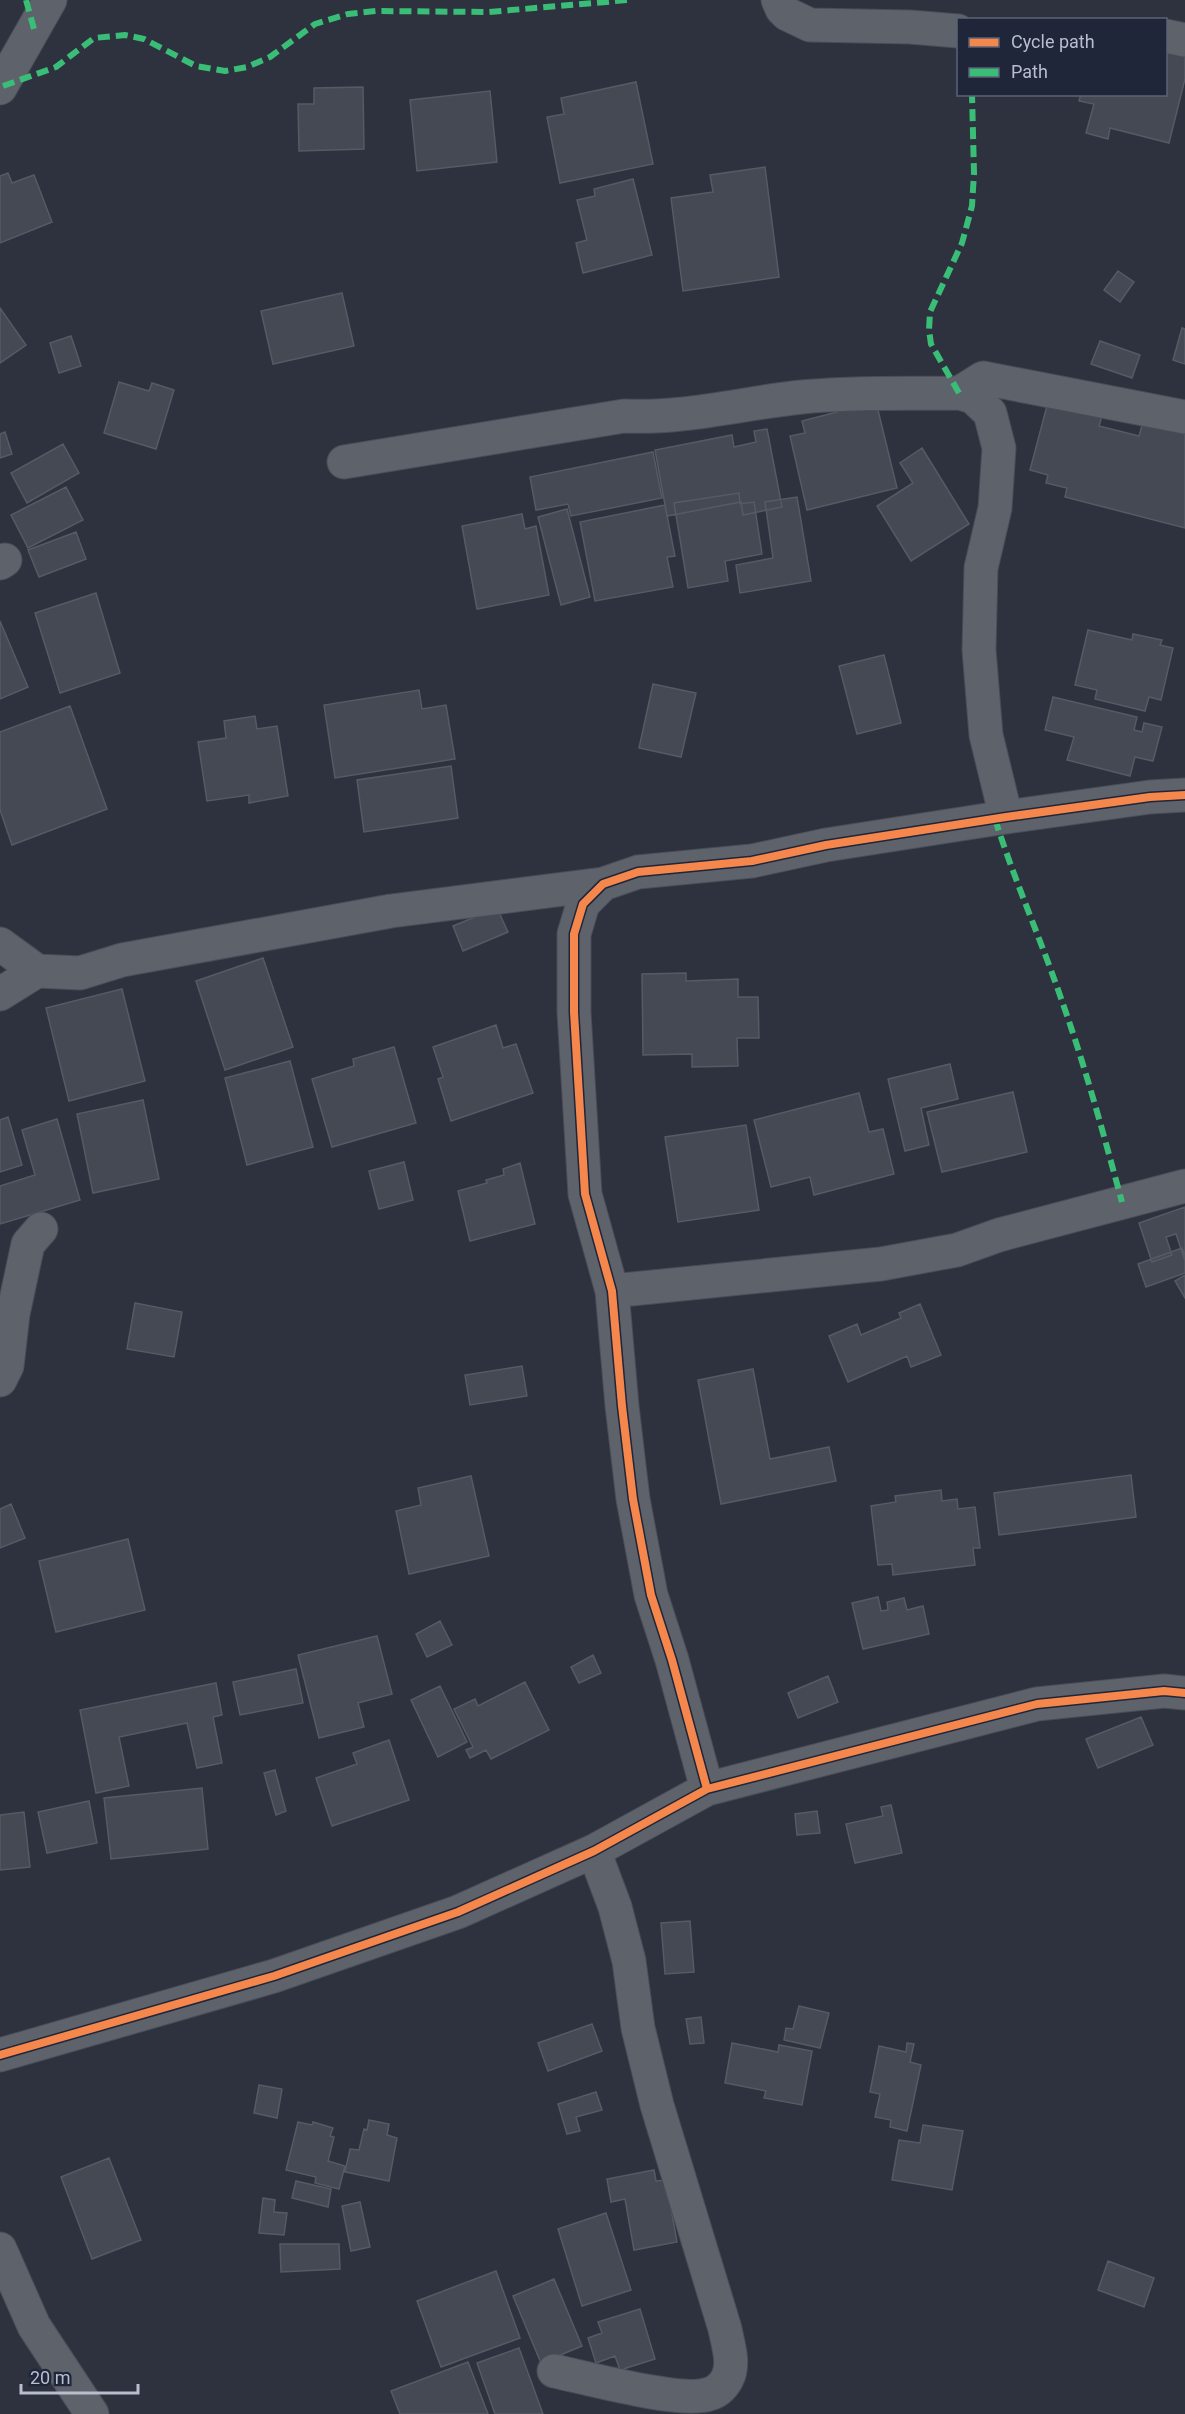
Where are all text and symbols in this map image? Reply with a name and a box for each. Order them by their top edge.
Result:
legend [957,18,1167,96]
text: Cycle path [1011,31,1095,52]
text: Path [1011,61,1048,82]
scale bar [21,2357,138,2395]
text: 20 m [30,2367,70,2388]

